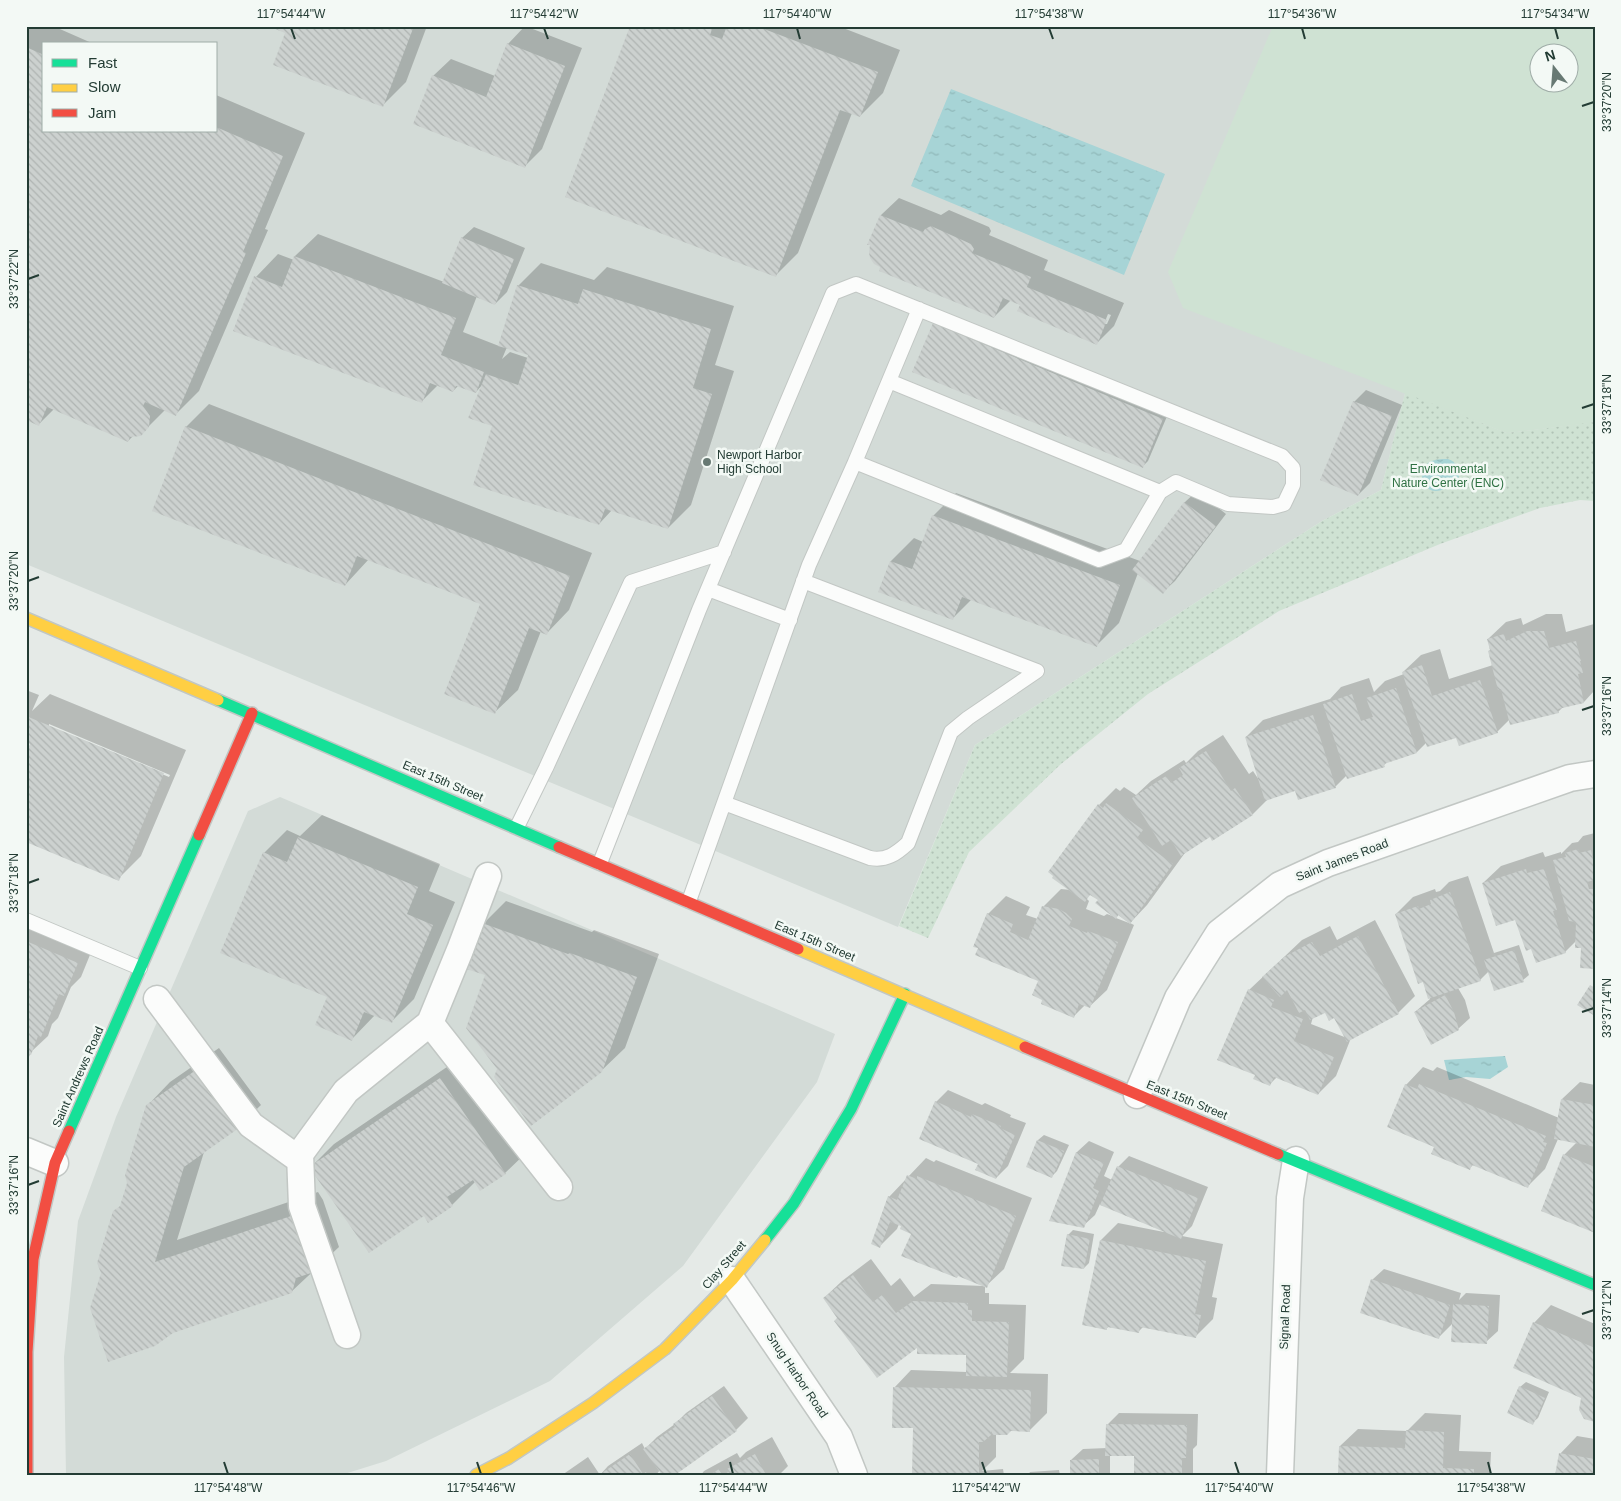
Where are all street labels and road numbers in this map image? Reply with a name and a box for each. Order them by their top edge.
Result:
street label: East 15th Street [401,758,486,805]
street label: Saint James Road [1294,836,1390,884]
street label: East 15th Street [773,918,858,965]
street label: Saint Andrews Road [49,1024,107,1130]
street label: East 15th Street [1144,1077,1230,1123]
street label: Clay Street [699,1238,749,1292]
street label: Signal Road [1277,1284,1293,1350]
street label: Snug Harbor Road [763,1330,831,1420]

